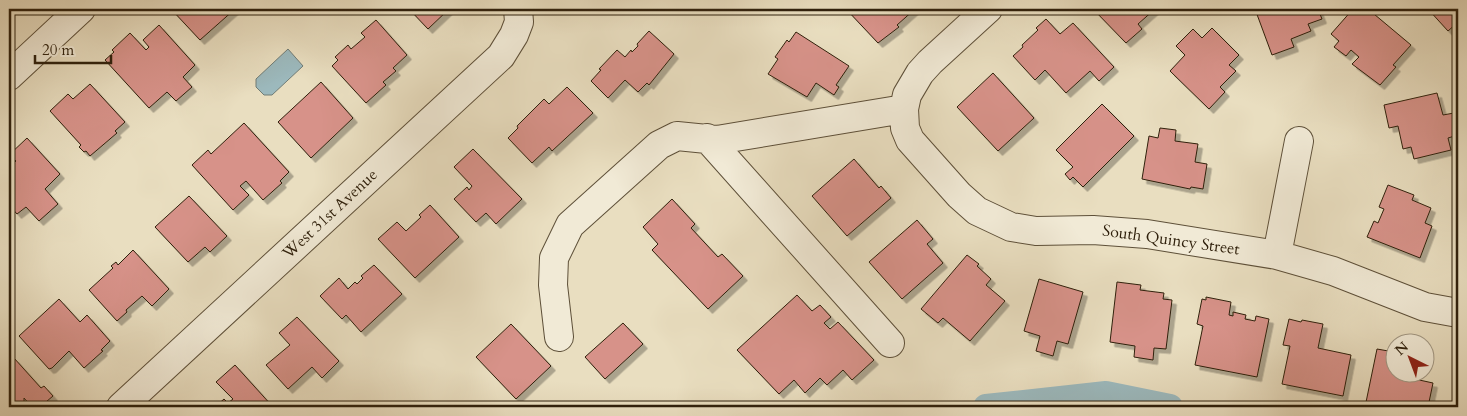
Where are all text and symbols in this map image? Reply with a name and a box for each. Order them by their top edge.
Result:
scale bar [35,32,111,64]
text: 20 m [42,40,74,60]
street label: West 31st Avenue [277,164,382,265]
street label: South Quincy Street [1101,219,1241,261]
north arrow [1384,334,1434,384]
text: N [1391,338,1413,360]

